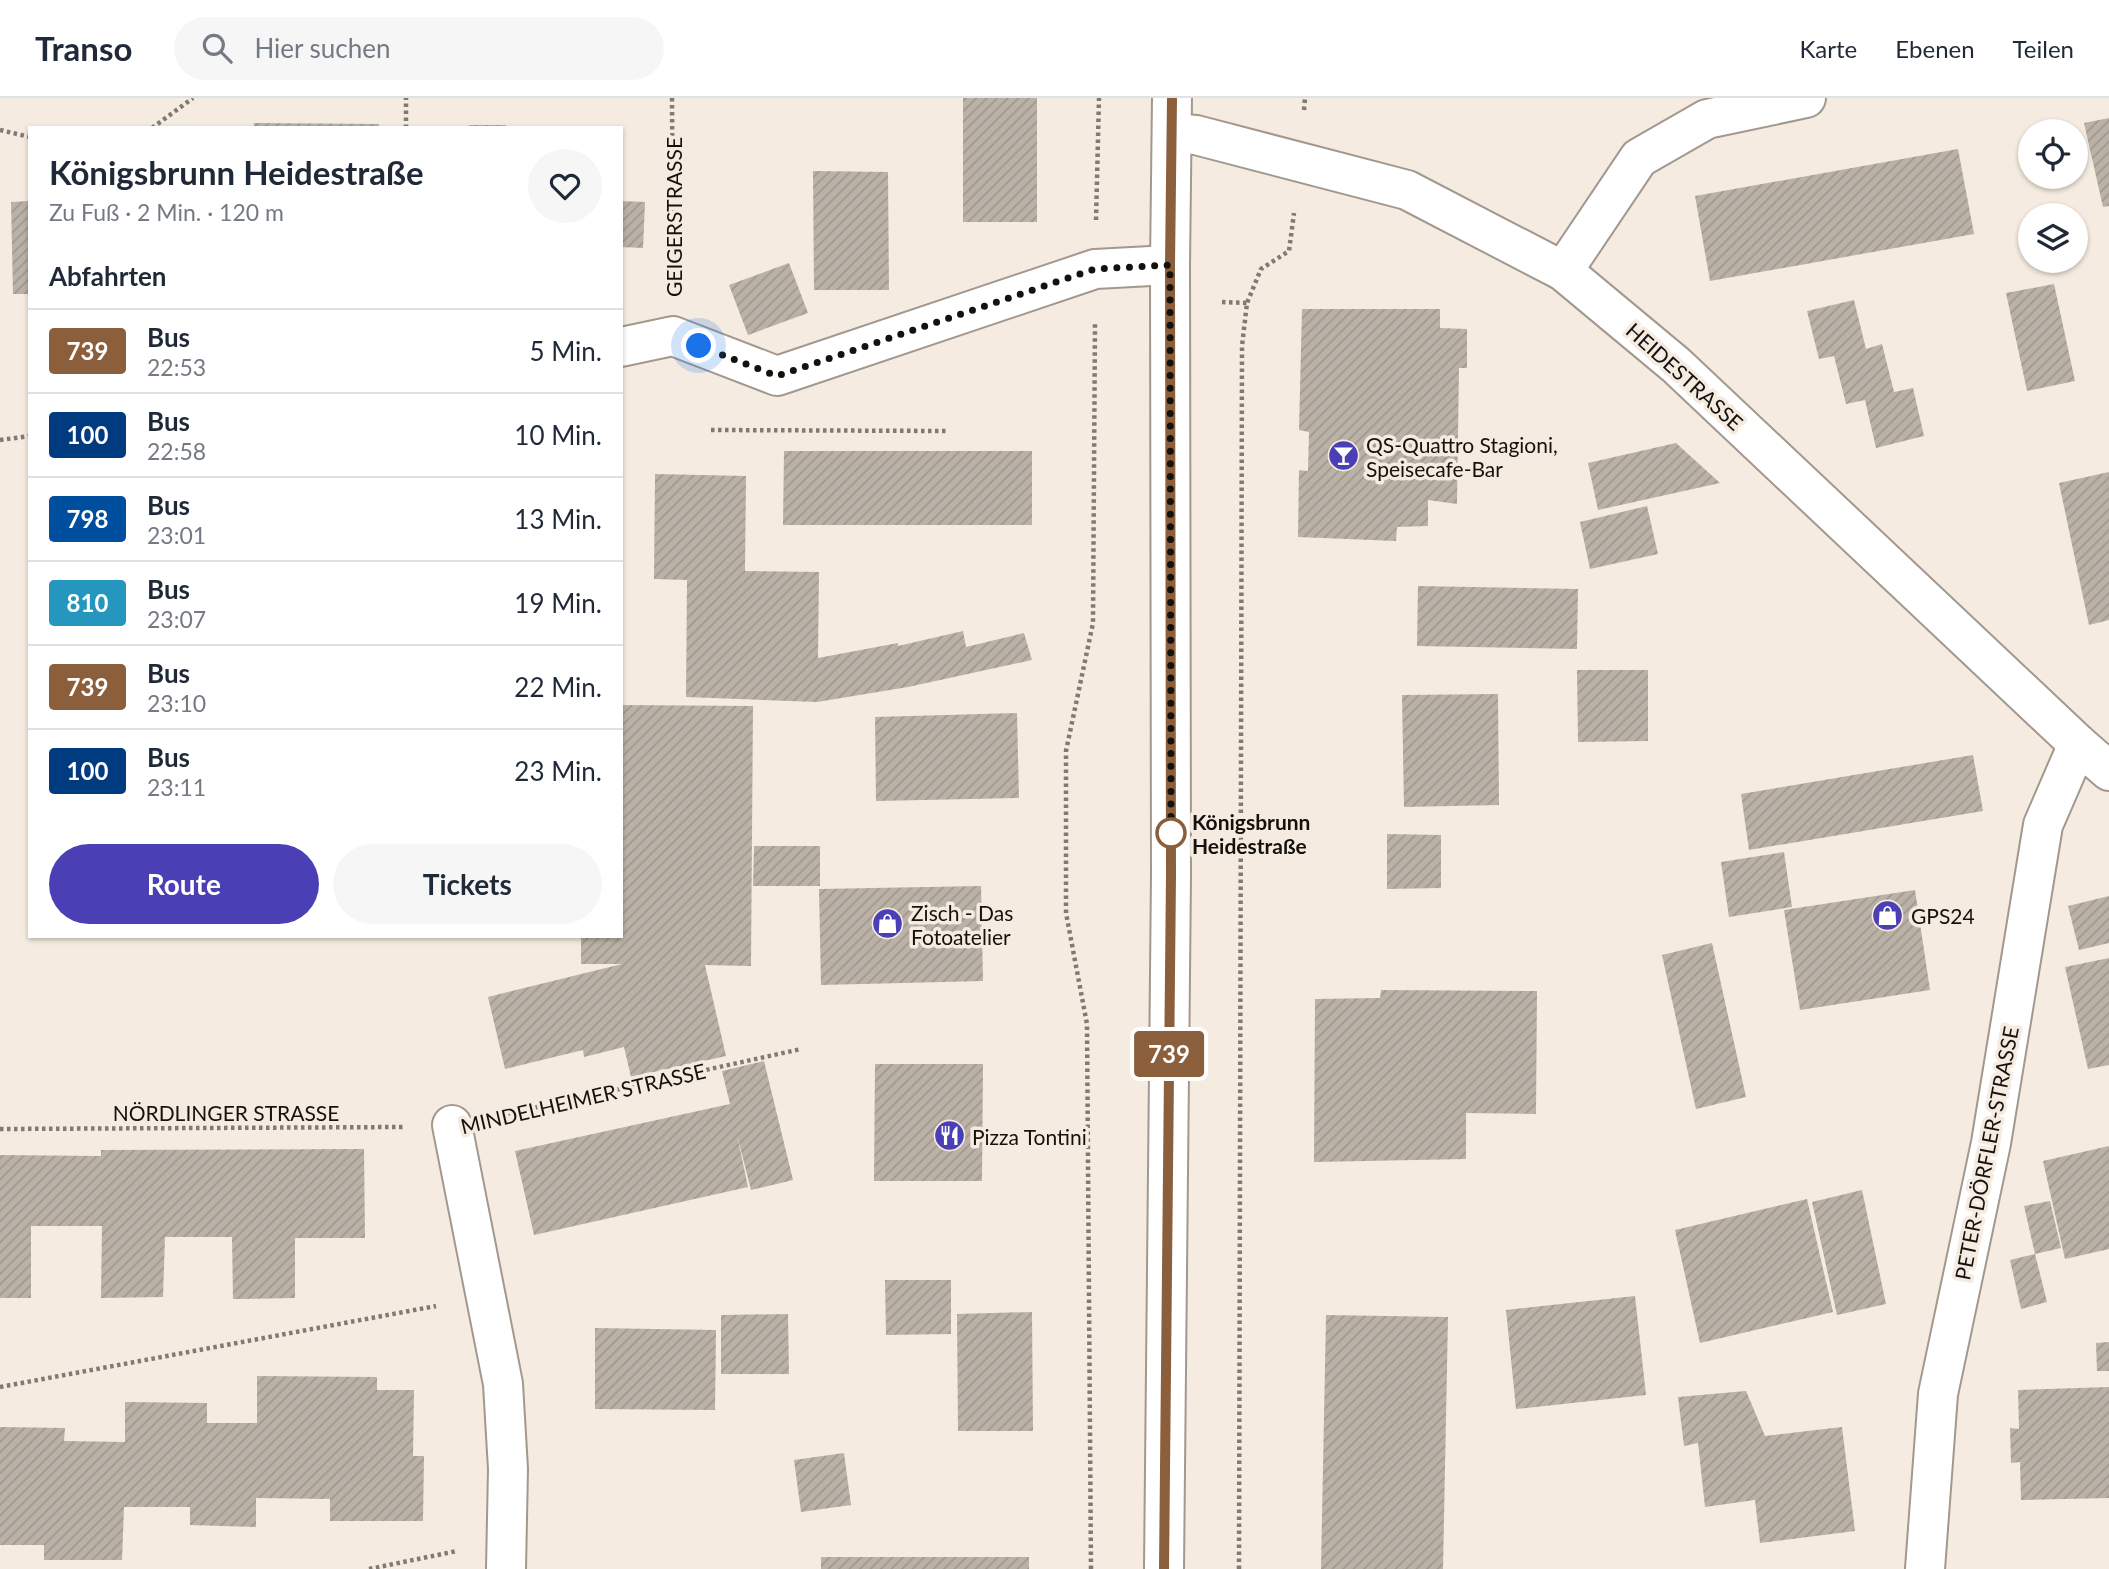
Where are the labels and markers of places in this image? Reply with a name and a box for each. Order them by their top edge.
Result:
place label: QS-Quattro Stagioni, Speisecafe-Bar [1366,432,1558,481]
bar icon: QS-Quattro Stagioni, Speisecafe-Bar [1326,439,1360,473]
place label: Königsbrunn Heidestraße [1192,809,1310,858]
marker: Königsbrunn Heidestraße [1156,818,1186,848]
shop icon: GPS24 [1871,898,1905,932]
place label: Zisch - Das Fotoatelier [911,900,1013,949]
place label: GPS24 [1911,903,1975,928]
shop icon: Zisch - Das Fotoatelier [871,907,905,941]
restaurant icon: Pizza Tontini [932,1119,966,1153]
place label: Pizza Tontini [972,1124,1087,1149]

